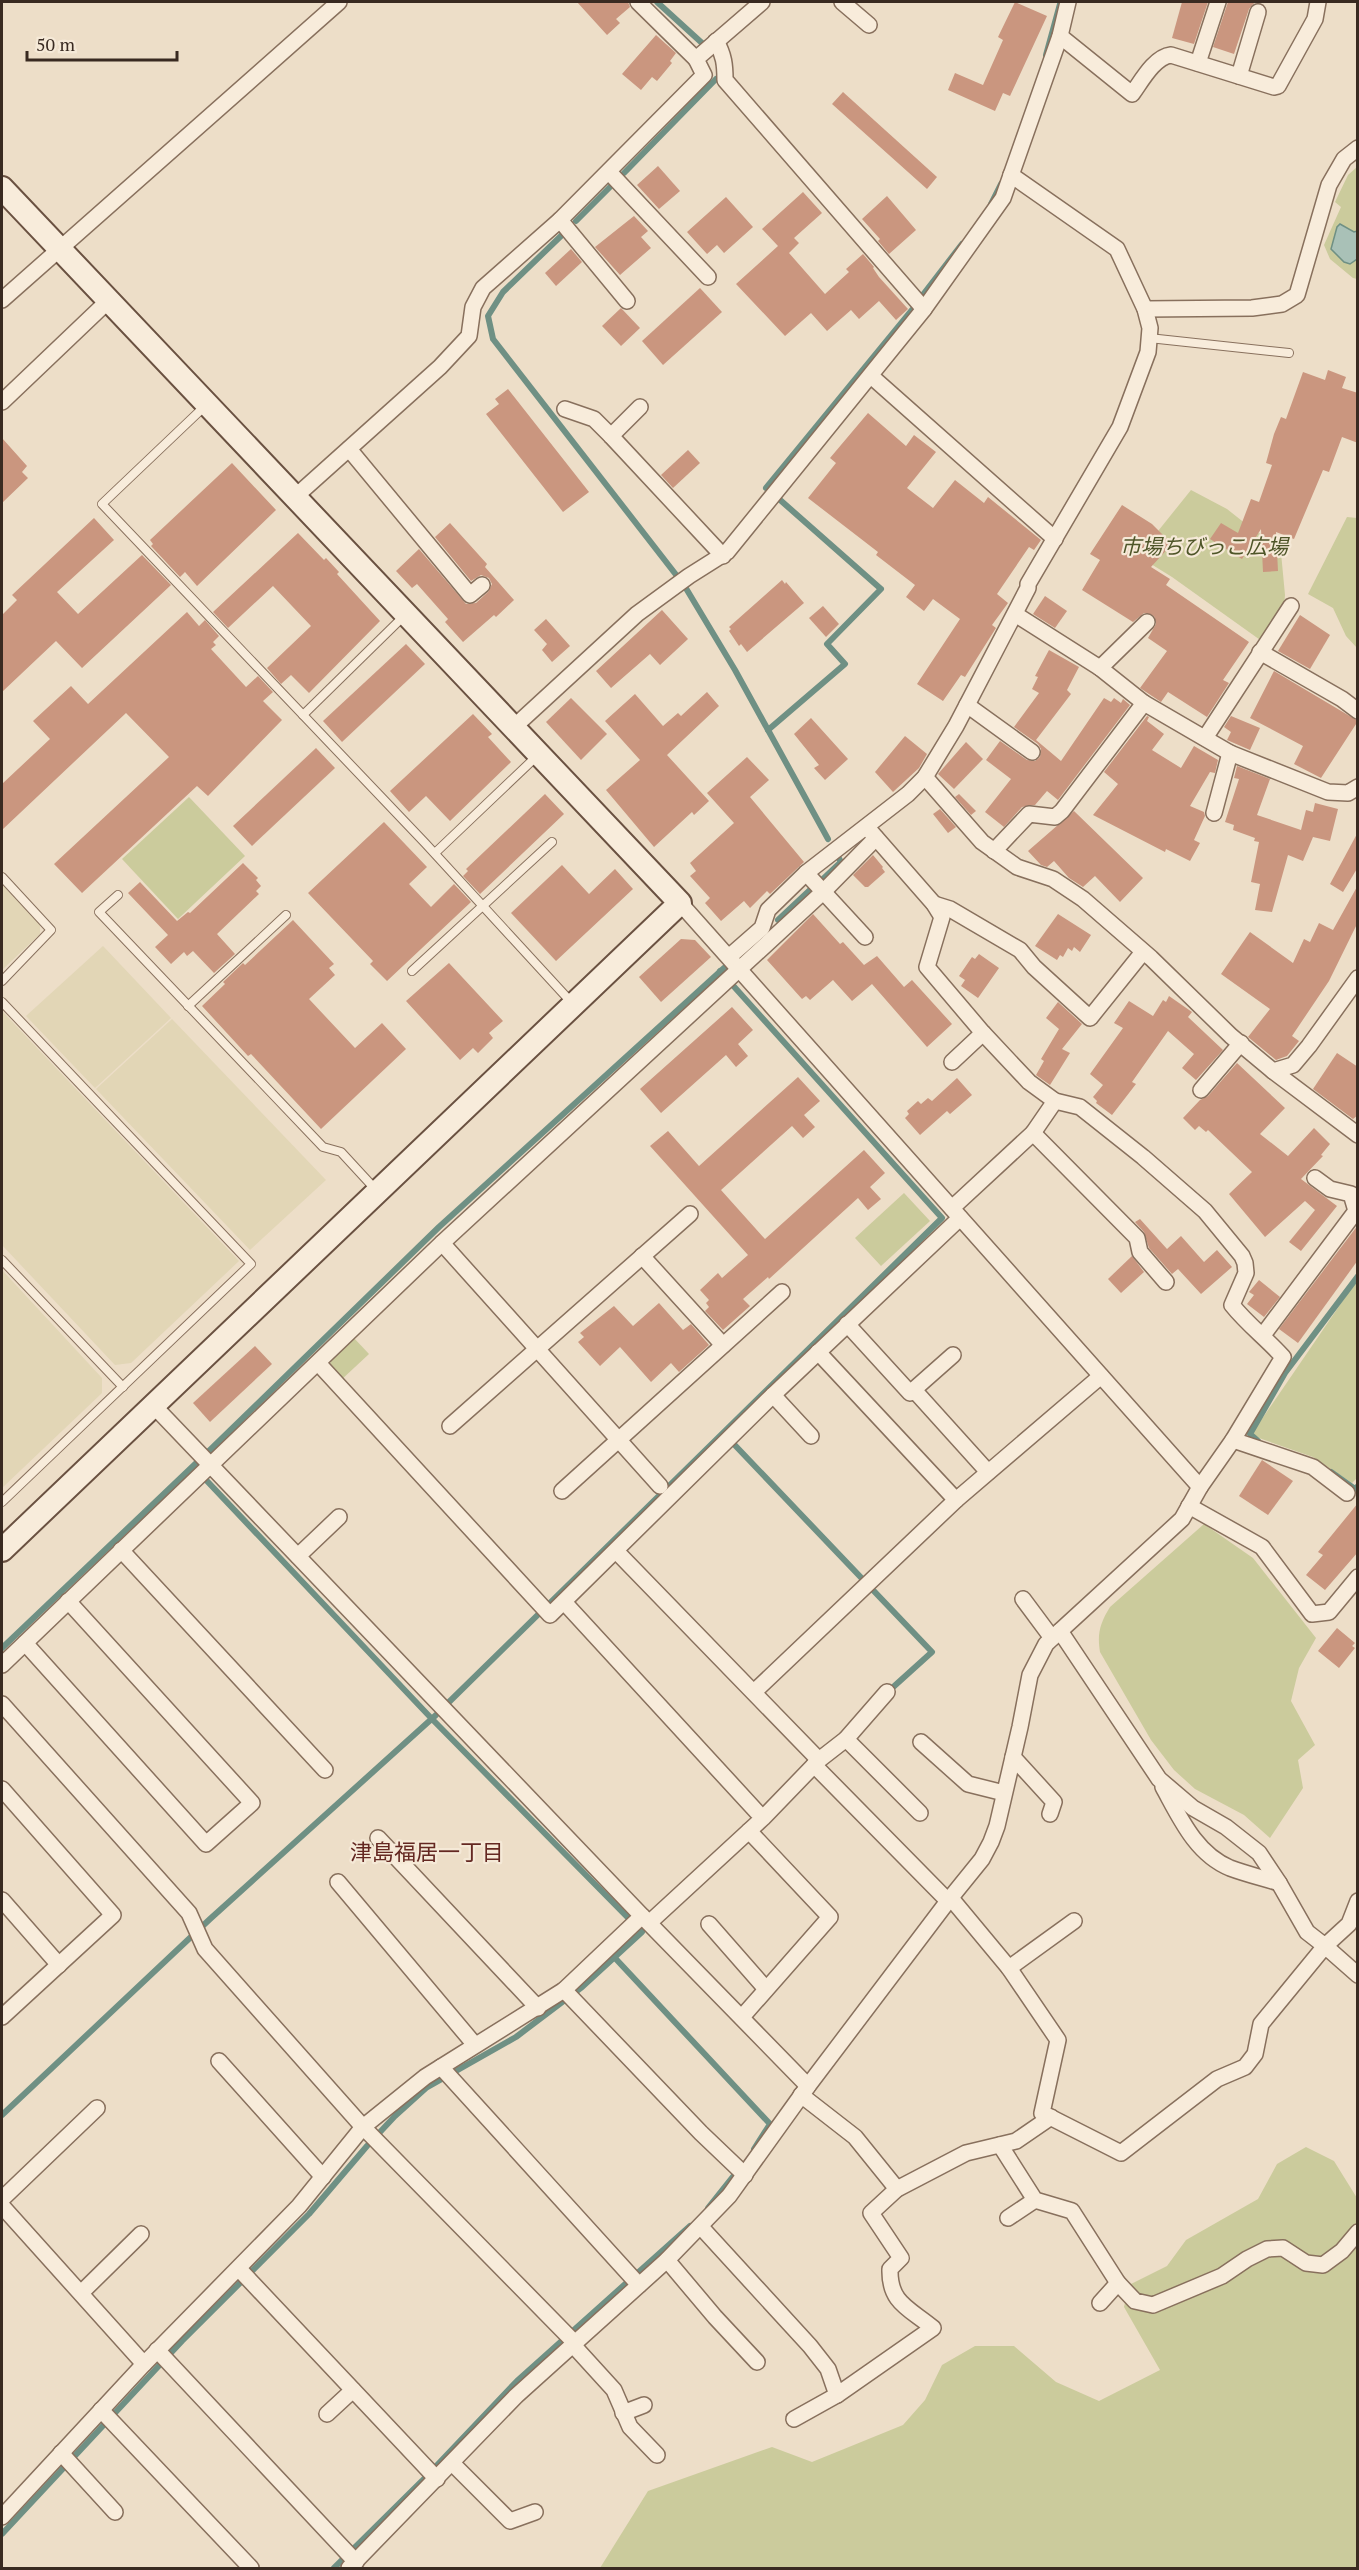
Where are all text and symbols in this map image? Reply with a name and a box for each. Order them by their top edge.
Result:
scale bar [27,24,177,62]
text: 50 m [36,32,76,56]
park label: 市場ちびっこ広場 [1120,532,1290,560]
district label: 津島福居一丁目 [350,1837,504,1866]

